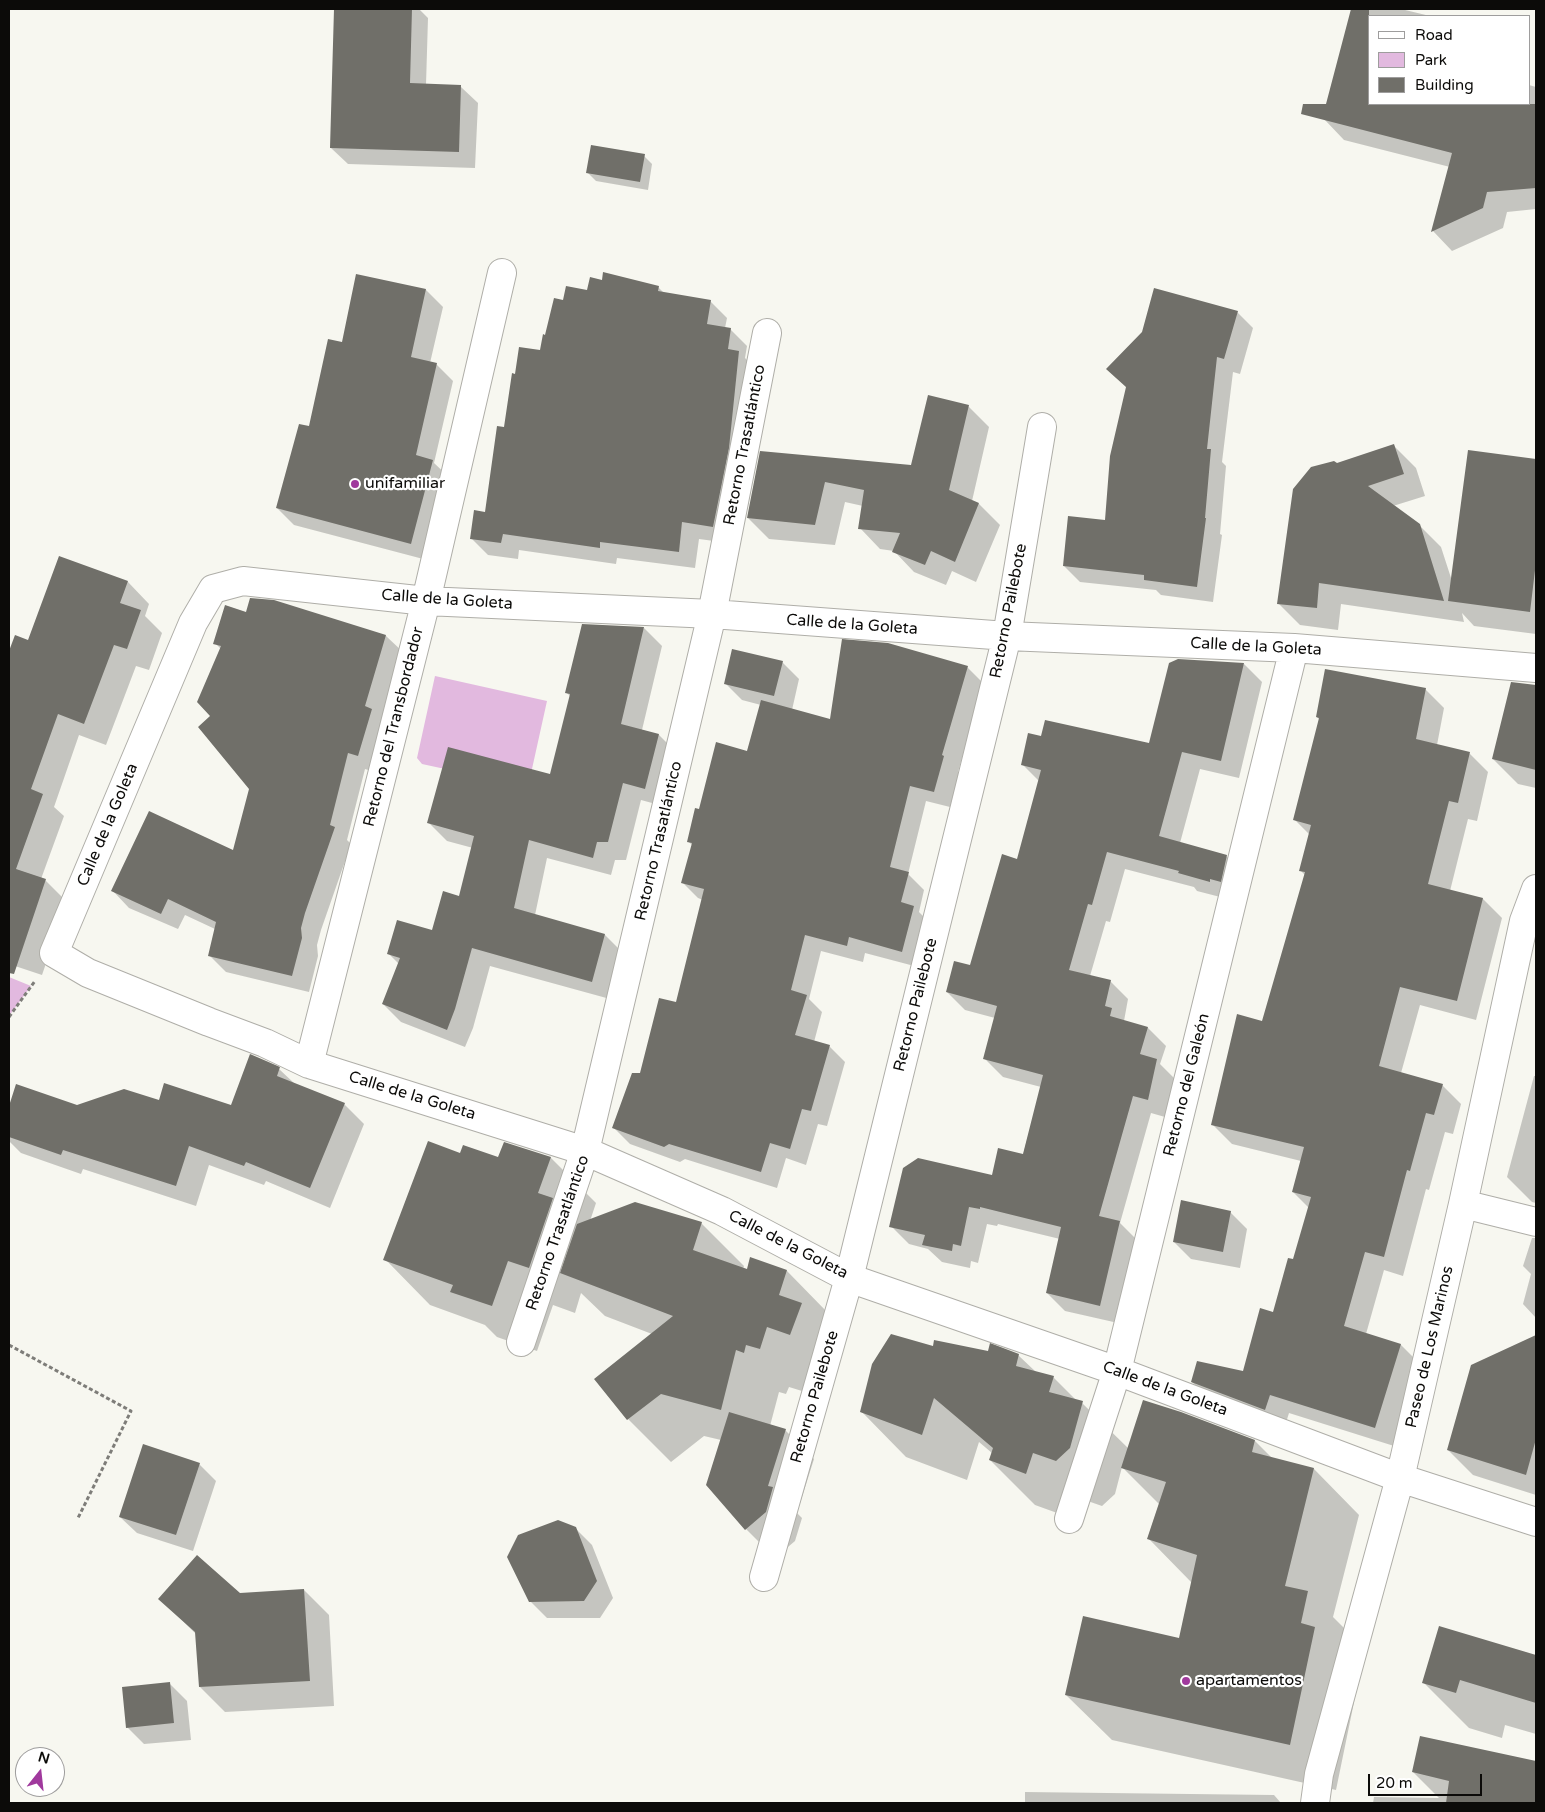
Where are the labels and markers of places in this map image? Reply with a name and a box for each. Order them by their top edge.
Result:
place label: unifamiliar [365,474,445,494]
marker: unifamiliar [349,478,361,490]
place label: apartamentos [1196,1671,1302,1691]
marker: apartamentos [1180,1675,1192,1687]

